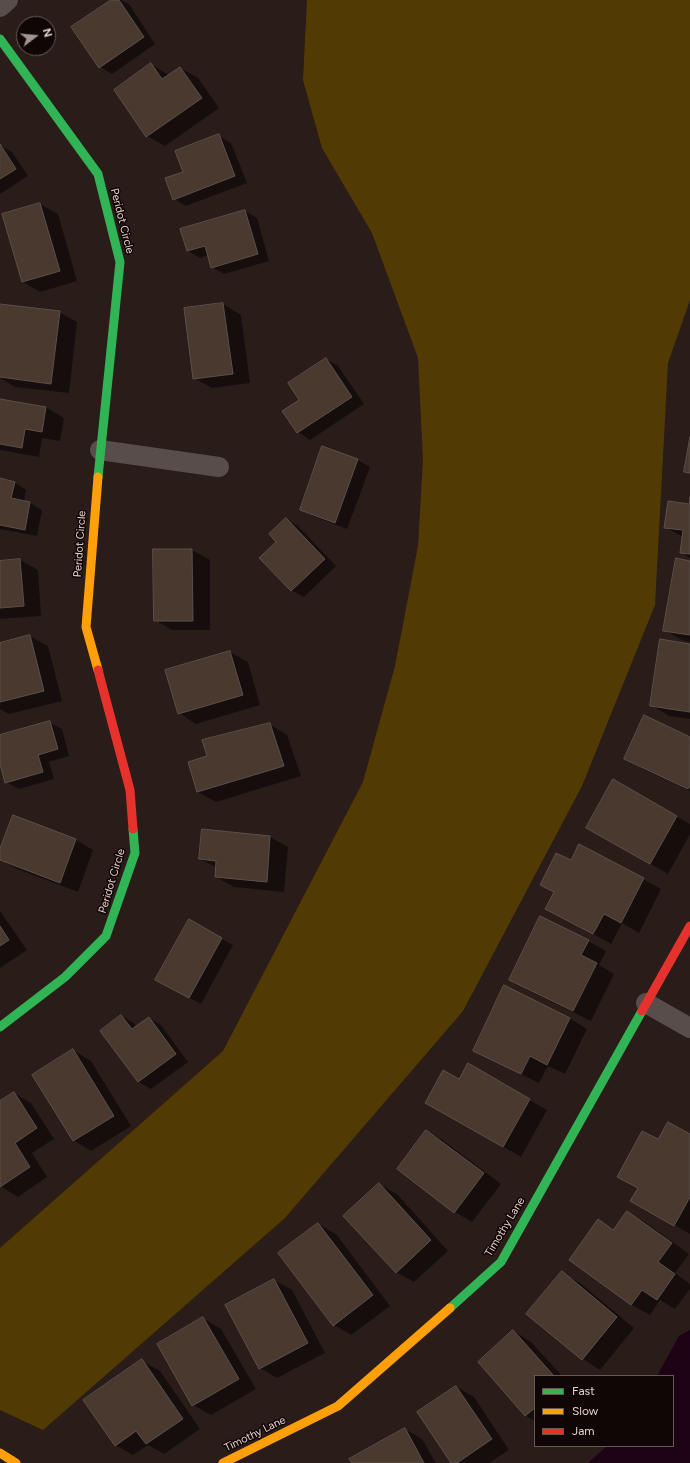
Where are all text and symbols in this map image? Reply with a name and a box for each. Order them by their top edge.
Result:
north arrow [16,16,56,56]
text: N [40,27,54,39]
street label: Peridot Circle [108,187,136,255]
street label: Peridot Circle [71,510,89,578]
street label: Peridot Circle [96,847,128,915]
street label: Timothy Lane [482,1195,528,1259]
legend [534,1375,674,1447]
text: Fast [572,1384,595,1398]
text: Slow [572,1404,598,1418]
street label: Timothy Lane [222,1413,288,1455]
text: Jam [572,1424,595,1438]

